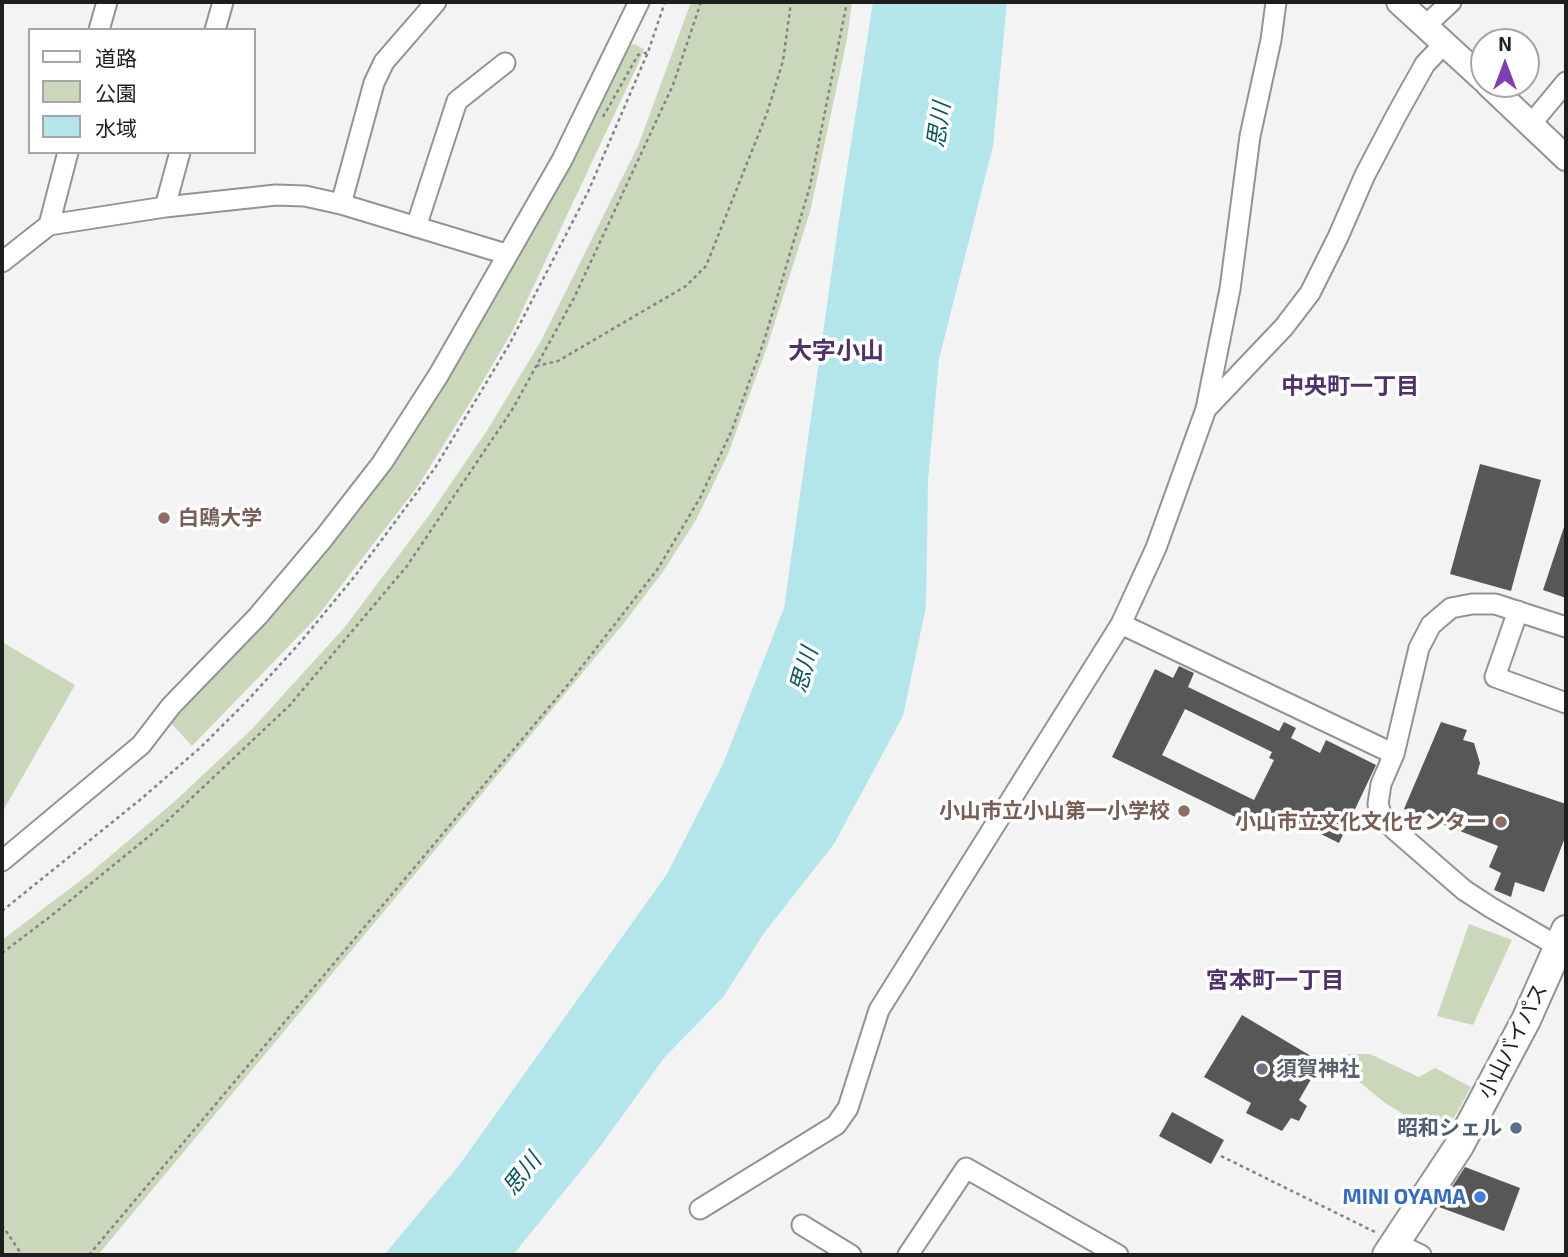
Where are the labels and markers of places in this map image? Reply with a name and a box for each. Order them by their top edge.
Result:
place label: 白鴎大学 [178,505,262,531]
marker: 白鴎大学 [156,510,172,526]
place label: 小山市立小山第一小学校 [939,798,1170,824]
marker: 小山市立小山第一小学校 [1176,803,1192,819]
place label: 小山市立文化文化センター [1235,809,1487,835]
marker: 小山市立文化文化センター [1493,814,1509,830]
place label: 須賀神社 [1276,1056,1360,1082]
marker: 須賀神社 [1254,1061,1270,1077]
place label: 昭和シェル [1397,1115,1502,1141]
marker: 昭和シェル [1508,1120,1524,1136]
place label: MINI OYAMA [1343,1184,1466,1210]
marker: MINI OYAMA [1472,1189,1488,1205]

